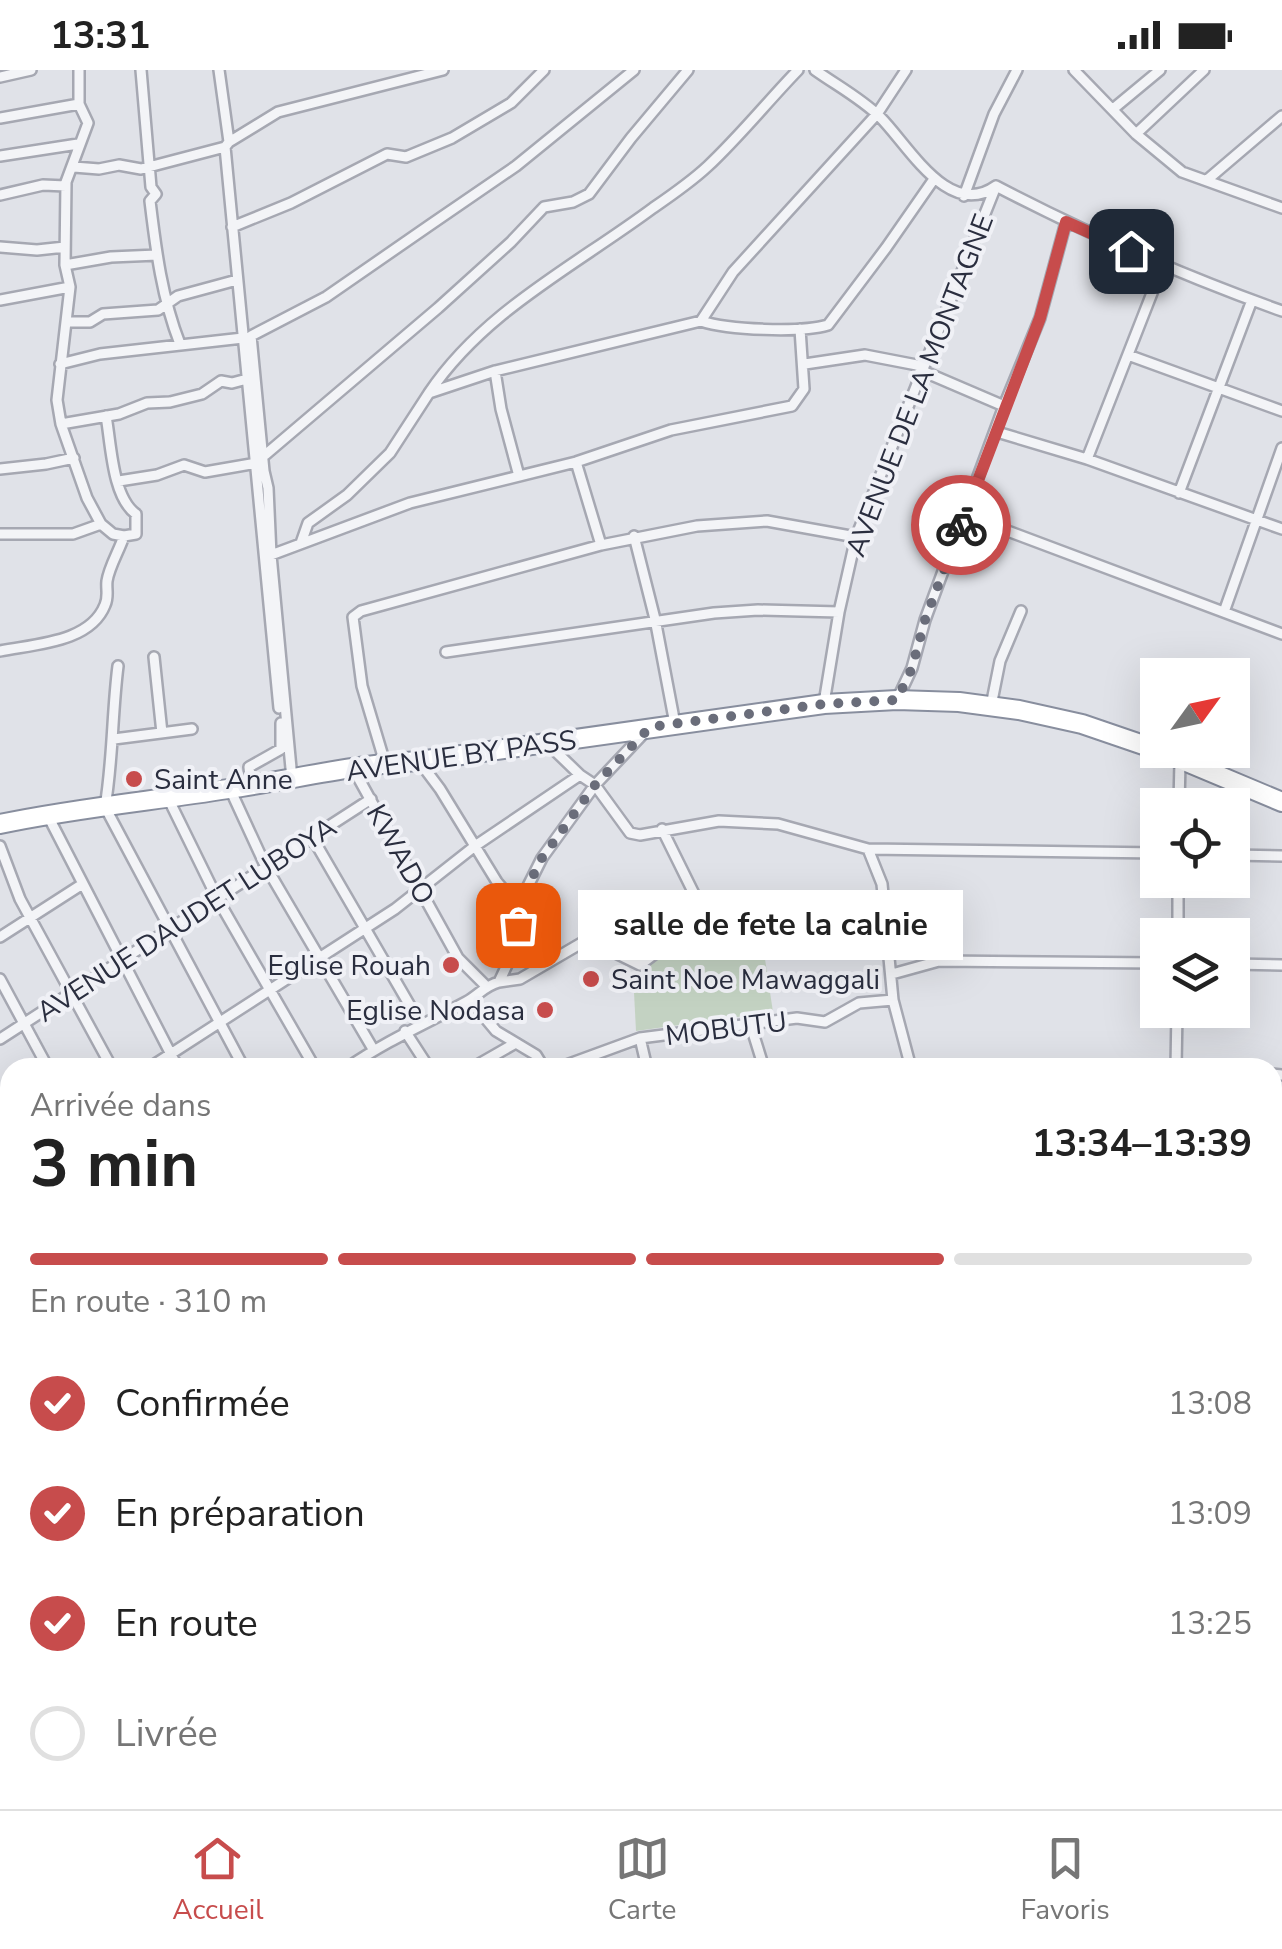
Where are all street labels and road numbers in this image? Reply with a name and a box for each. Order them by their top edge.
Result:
street label: AVENUE DE LA MONTAGNE [837,209,1003,562]
street label: AVENUE BY PASS [344,721,579,791]
street label: KWADO [357,798,443,911]
street label: AVENUE DAUDET LUBOYA [29,809,344,1031]
street label: MOBUTU [663,1003,789,1055]

